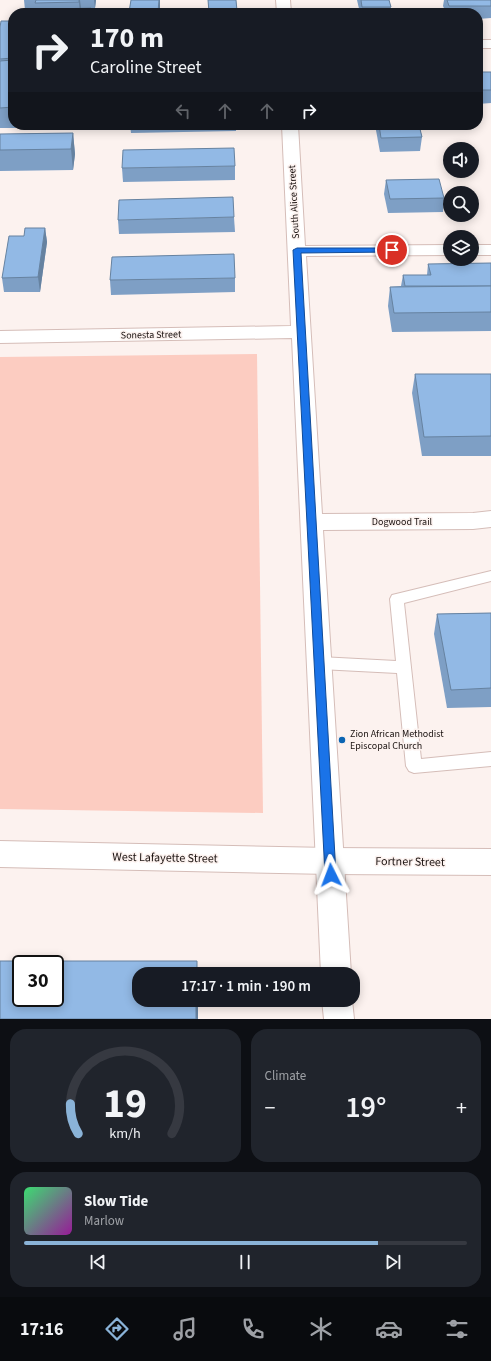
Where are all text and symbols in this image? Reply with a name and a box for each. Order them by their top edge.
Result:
text: 170 m [90,18,164,58]
icon: right [24,24,76,76]
text: Caroline Street [90,55,202,80]
icon: left [172,100,194,122]
icon: ahead [214,100,236,122]
icon: ahead [256,100,278,122]
icon: right [298,100,320,122]
map controls [443,142,479,266]
button: sound [443,142,479,178]
street label: South Alice Street [285,164,303,239]
button: search [443,186,479,222]
button: layers [443,230,479,266]
pin [375,233,409,267]
icon: arrive [381,239,403,261]
street label: Sonesta Street [121,327,182,343]
street label: Dogwood Trail [372,515,433,529]
place label: Zion African Methodist Episcopal Church [350,727,444,753]
marker: Zion African Methodist Episcopal Church [337,735,347,745]
street label: West Lafayette Street [112,849,218,867]
street label: Fortner Street [375,853,445,871]
position arrow [310,854,352,896]
speed limit sign: 30 [12,955,64,1007]
text: 17:17 · 1 min · 190 m [181,976,311,997]
text: Climate [265,1067,306,1085]
text: 19 [103,1073,147,1133]
text: 19° [345,1086,386,1129]
text: − [265,1092,275,1124]
text: + [456,1092,467,1124]
text: km/h [109,1122,141,1143]
text: Slow Tide [84,1191,148,1212]
text: Marlow [84,1212,124,1230]
icon: previous [87,1251,109,1273]
icon: pause [234,1251,256,1273]
icon: next [382,1251,404,1273]
icon: directions [103,1315,131,1343]
icon: music [171,1315,199,1343]
icon: phone [239,1315,267,1343]
icon: climate [307,1315,335,1343]
icon: car [375,1315,403,1343]
icon: filters [443,1315,471,1343]
text: 17:16 [20,1317,63,1342]

